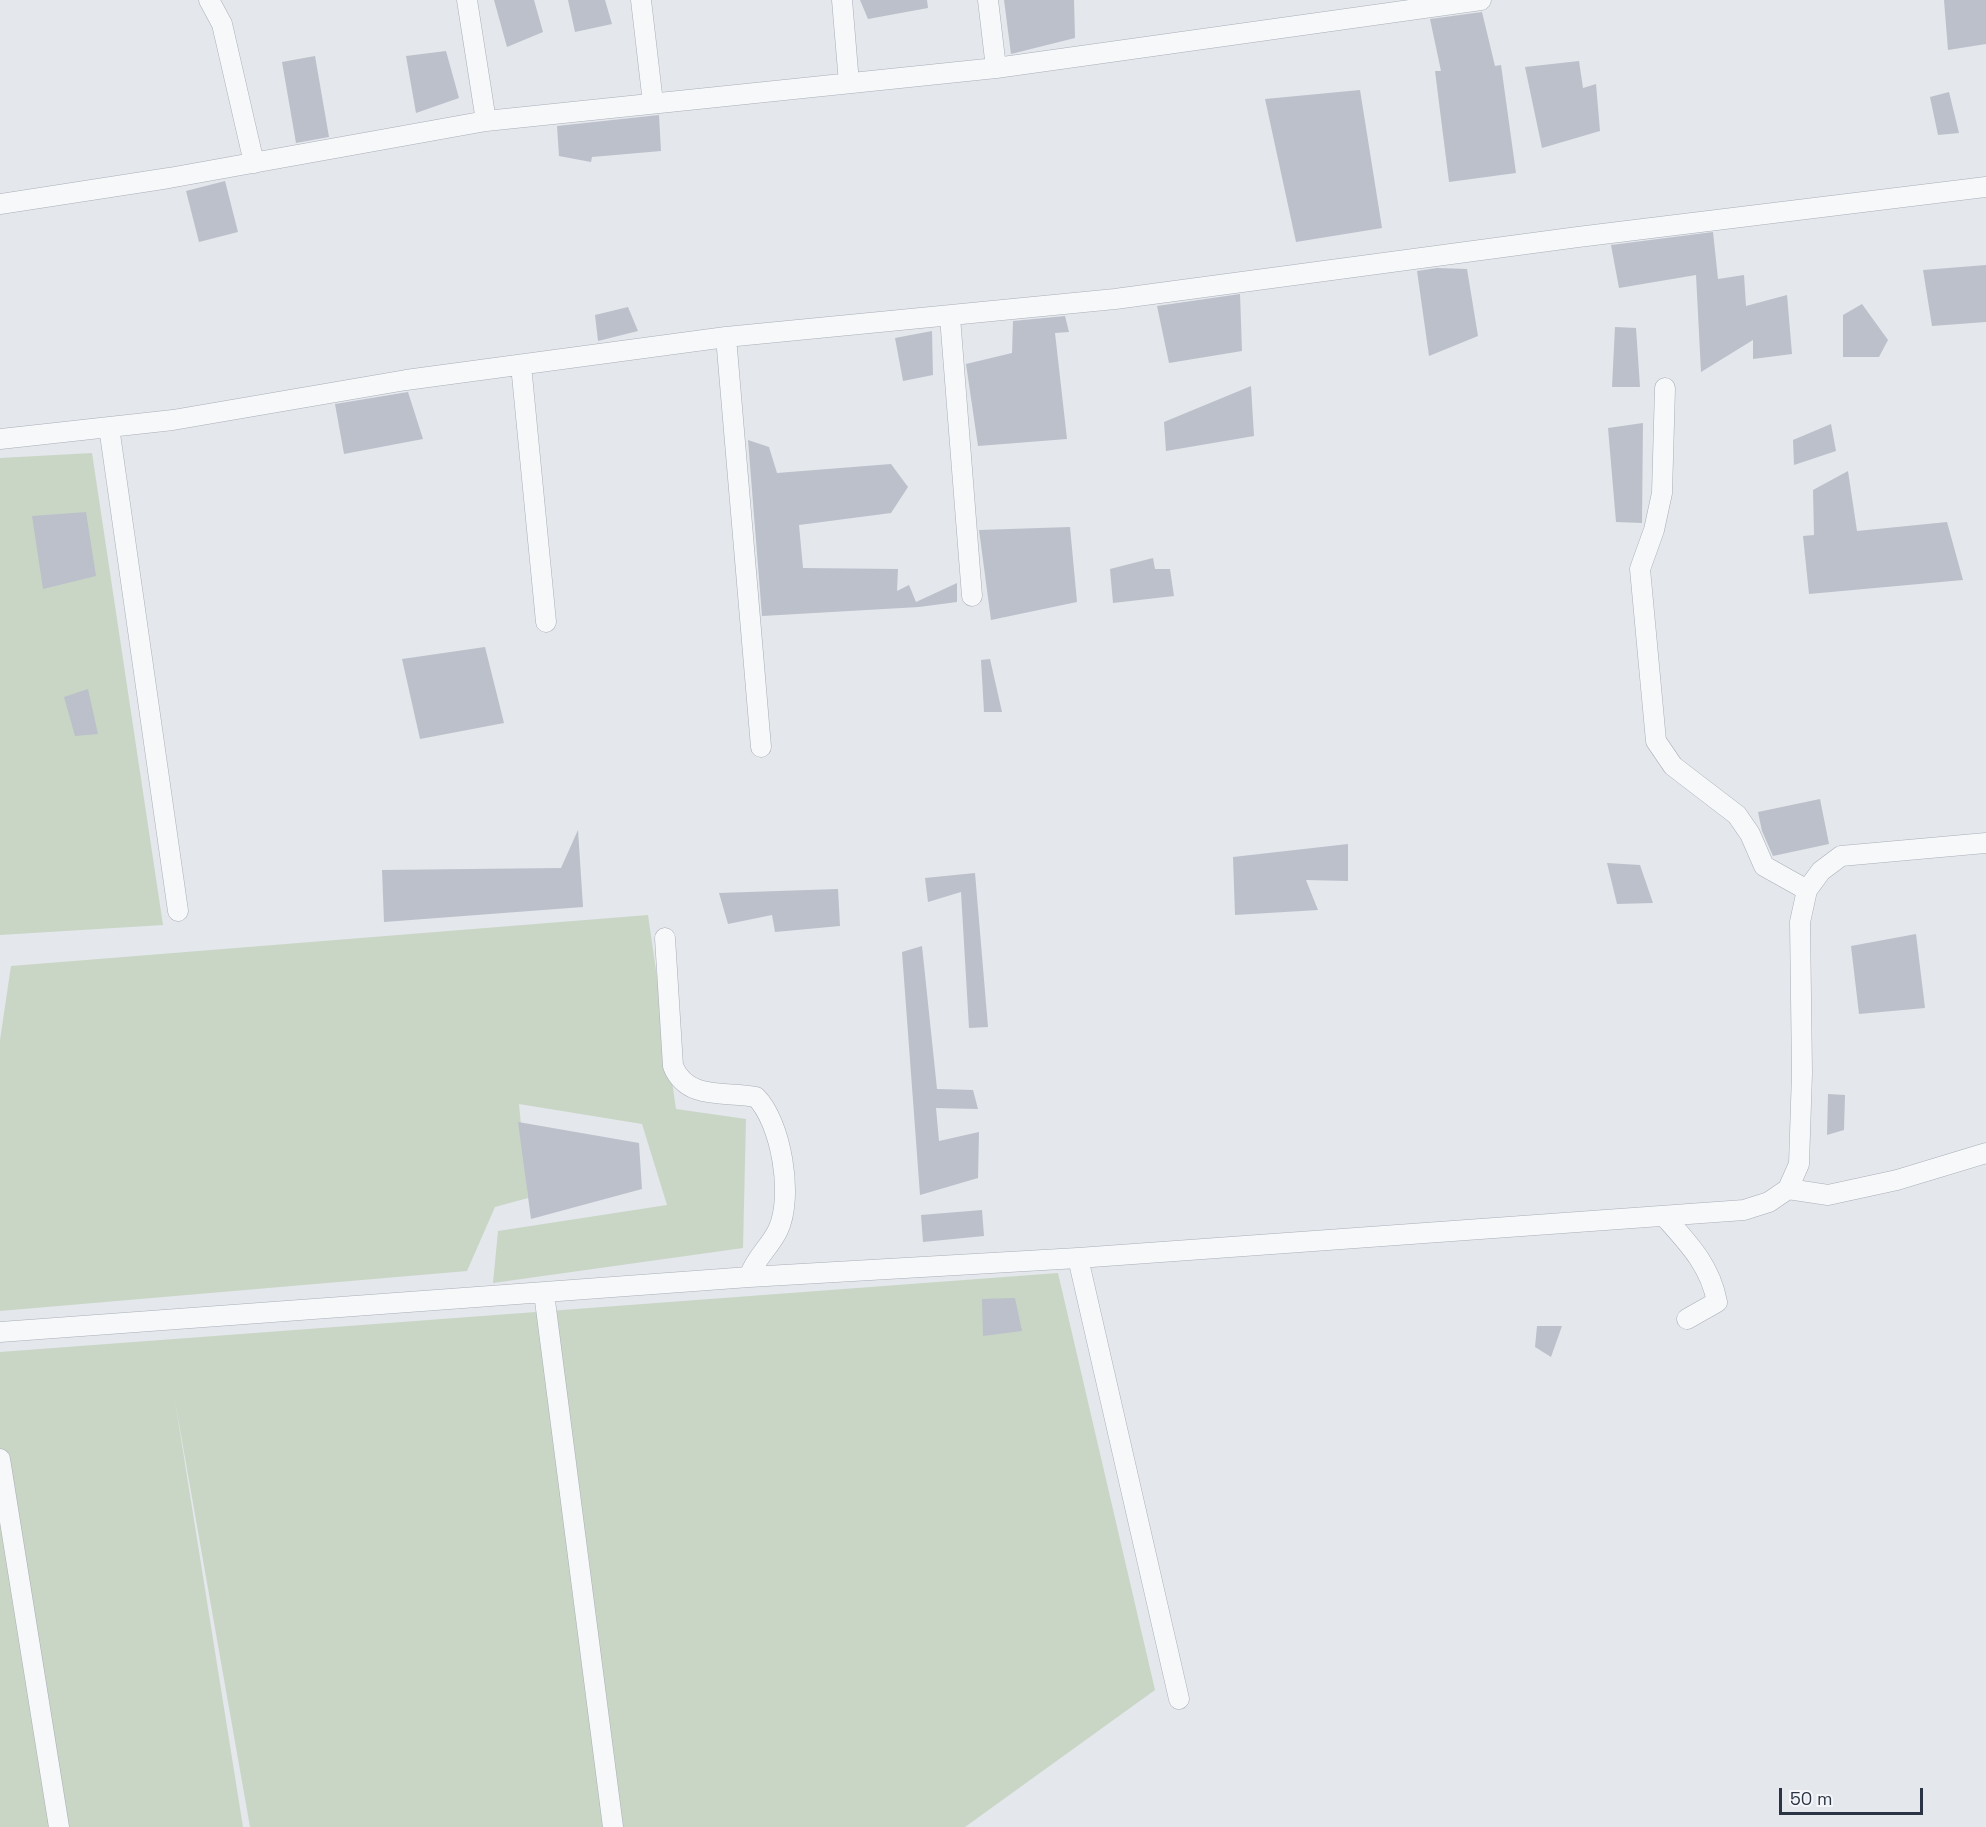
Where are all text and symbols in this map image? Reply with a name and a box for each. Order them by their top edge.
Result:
scale bar [1782,1776,1926,1814]
text: 50 m [1790,1787,1832,1810]

